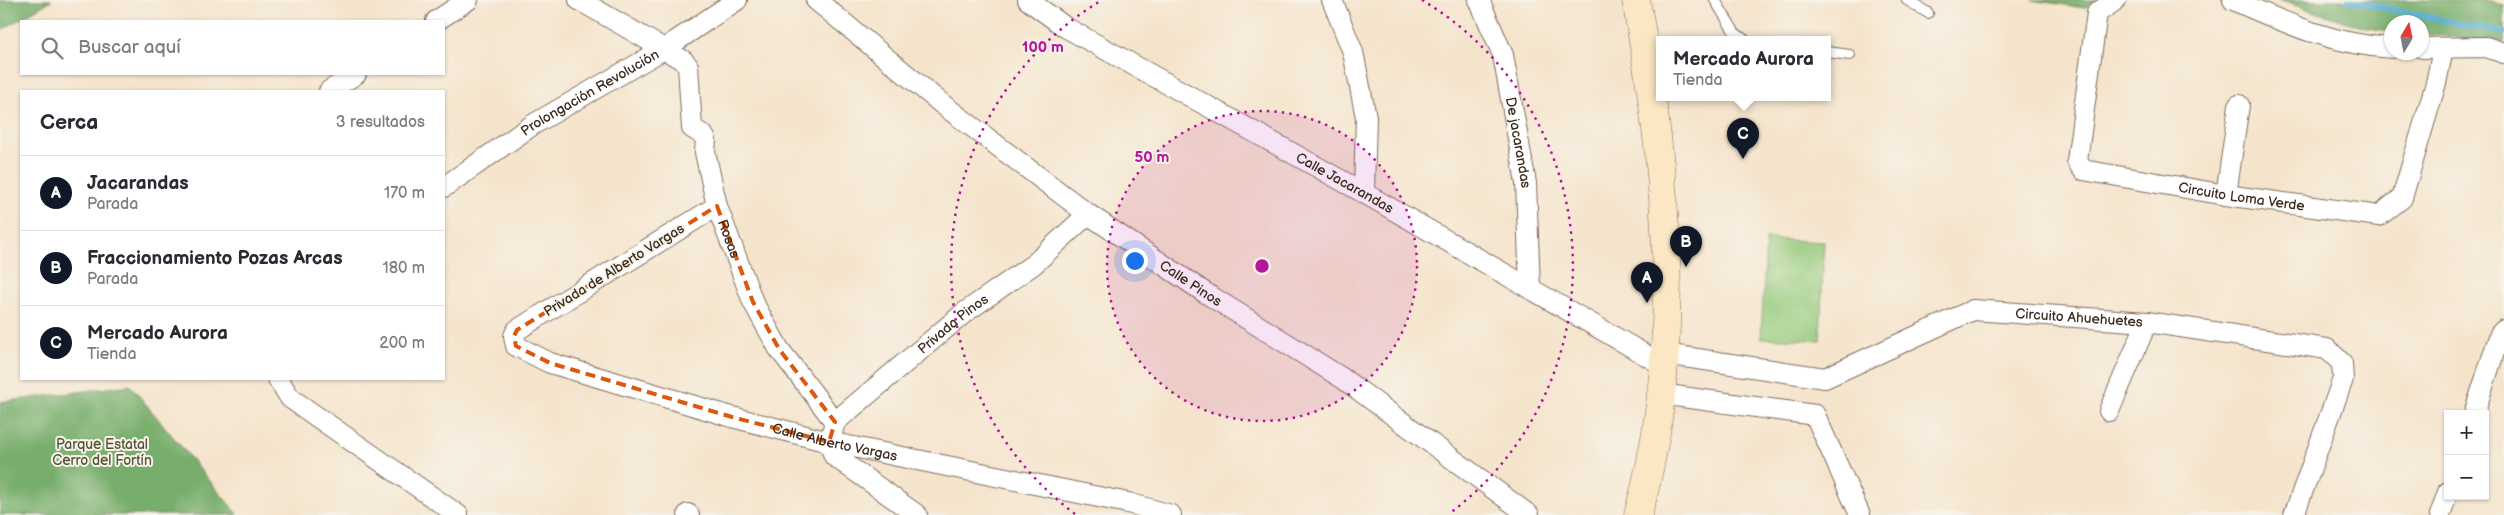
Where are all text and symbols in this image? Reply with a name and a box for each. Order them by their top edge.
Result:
north arrow [2384,15,2429,60]
search box [20,20,445,75]
icon: search [38,34,66,62]
text: Buscar aquí [78,36,181,59]
popup [1656,36,1831,101]
text: 100 m [1022,38,1064,57]
street label: Prolongación Revolución [517,45,662,139]
text: Mercado Aurora [1673,48,1814,71]
text: Tienda [1673,71,1723,90]
street label: De jacarandas [1502,96,1535,188]
text: Cerca [40,110,98,135]
text: 3 resultados [336,113,425,132]
pin: C [1727,118,1759,159]
text: 50 m [1135,148,1170,167]
street label: Calle Jacarandas [1293,148,1397,217]
text: Jacarandas [87,172,189,195]
street label: Circuito Loma Verde [2177,178,2306,214]
text: A [51,184,61,203]
text: 170 m [384,184,425,203]
text: Parada [87,195,138,214]
street label: Rosas [714,217,744,260]
street label: Privada de Alberto Vargas [541,220,687,320]
pin: B [1670,226,1702,267]
text: Fraccionamiento Pozas Arcas [87,247,342,270]
your location [1122,248,1148,274]
street label: Calle Pinos [1157,256,1225,310]
centre of rings [1253,257,1271,275]
text: B [50,259,62,278]
text: 180 m [383,259,425,278]
pin: A [1631,262,1663,303]
text: Parada [87,270,138,289]
street label: Privada Pinos [914,290,992,357]
street label: Circuito Ahuehuetes [2015,304,2143,330]
text: Mercado Aurora [87,322,228,345]
text: C [50,334,62,353]
text: 200 m [379,334,425,353]
text: Tienda [87,345,136,364]
map controls [2444,410,2489,500]
button: + [2444,410,2489,455]
street label: Calle Alberto Vargas [771,419,899,464]
park label: Parque Estatal Cerro del Fortín [52,436,152,469]
button: − [2444,455,2489,500]

